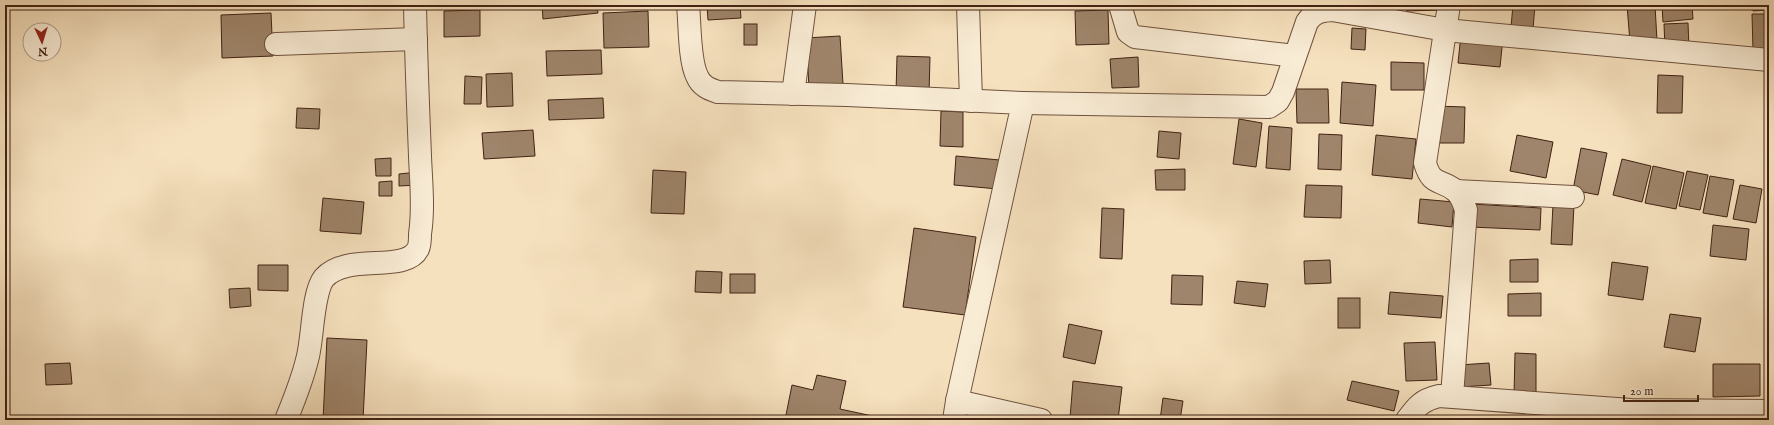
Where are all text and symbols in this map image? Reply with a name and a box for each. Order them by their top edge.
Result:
north arrow [22,22,62,62]
text: N [37,44,49,58]
scale bar [1624,377,1698,403]
text: 20 m [1630,384,1653,399]

